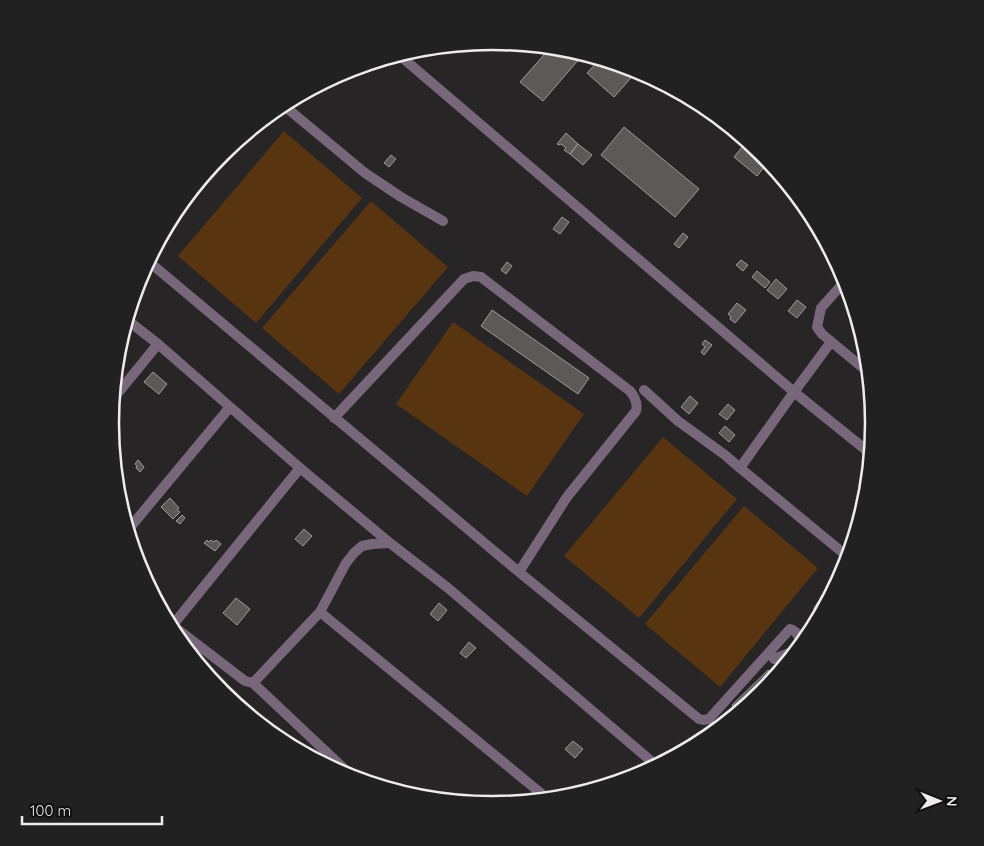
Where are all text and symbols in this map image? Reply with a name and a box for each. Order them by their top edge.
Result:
north arrow [914,776,964,826]
scale bar [22,794,162,826]
text: N [943,796,961,807]
text: 100 m [30,801,71,820]

